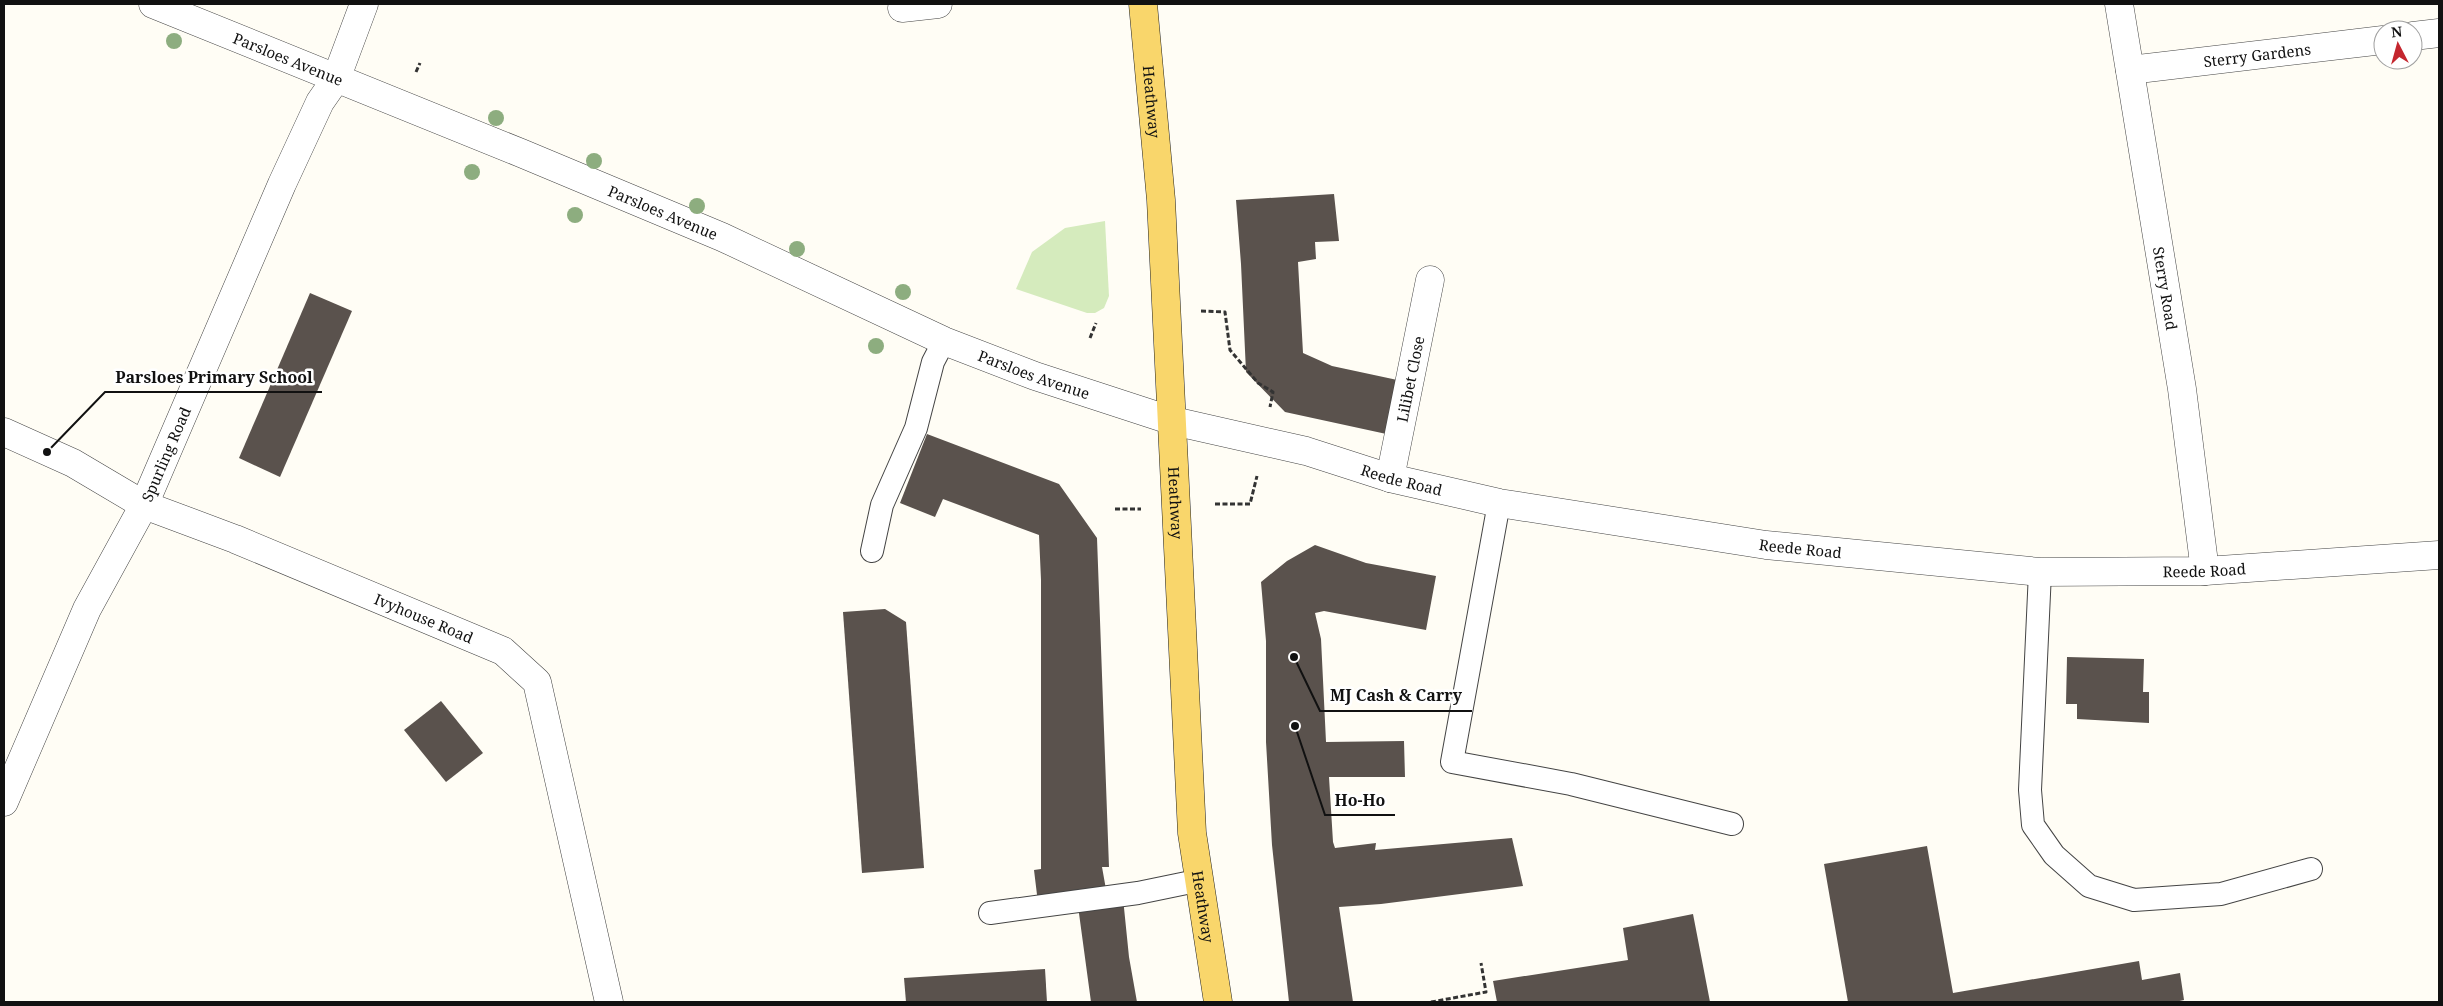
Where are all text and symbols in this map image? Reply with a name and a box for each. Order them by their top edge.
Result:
north arrow [2373,20,2423,70]
text: N [2390,22,2403,42]
street label: Parsloes Avenue [230,28,346,90]
street label: Sterry Gardens [2202,39,2312,71]
street label: Heathway [1139,64,1165,139]
street label: Parsloes Avenue [605,181,721,244]
street label: Sterry Road [2149,245,2182,331]
street label: Lilibet Close [1392,334,1428,424]
street label: Parsloes Avenue [975,345,1092,403]
callout: Parsloes Primary School [105,361,322,392]
text: Parsloes Primary School [115,366,313,388]
street label: Spurling Road [137,404,195,505]
street label: Reede Road [1359,459,1444,500]
street label: Heathway [1164,466,1188,540]
street label: Reede Road [1758,534,1843,562]
street label: Reede Road [2163,558,2247,581]
street label: Ivyhouse Road [371,588,476,647]
callout: MJ Cash & Carry [1320,680,1472,711]
text: MJ Cash & Carry [1330,684,1463,706]
callout: Ho-Ho [1325,784,1395,815]
text: Ho-Ho [1335,789,1386,811]
street label: Heathway [1188,869,1219,945]

